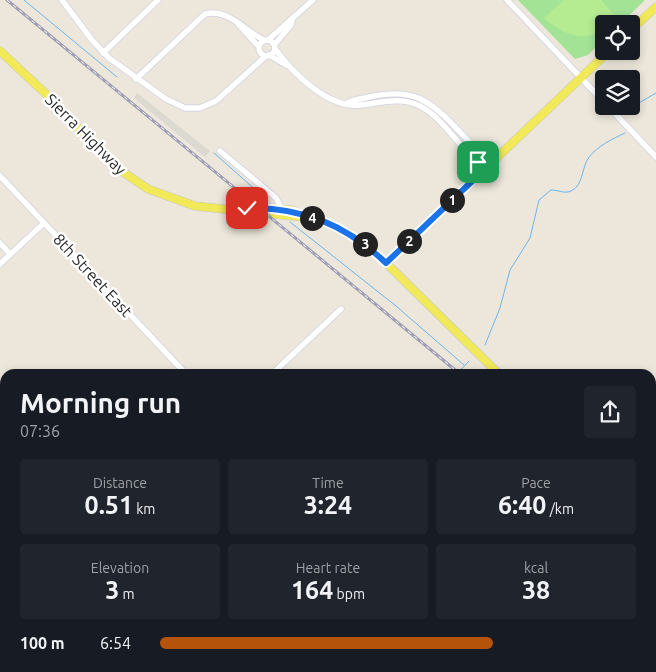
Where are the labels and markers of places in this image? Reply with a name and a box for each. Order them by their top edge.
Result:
pin [457,141,499,183]
pin [226,187,268,229]
pin: 1 [440,188,464,212]
pin: 4 [300,206,324,230]
pin: 2 [396,228,422,254]
pin: 3 [352,232,378,256]

